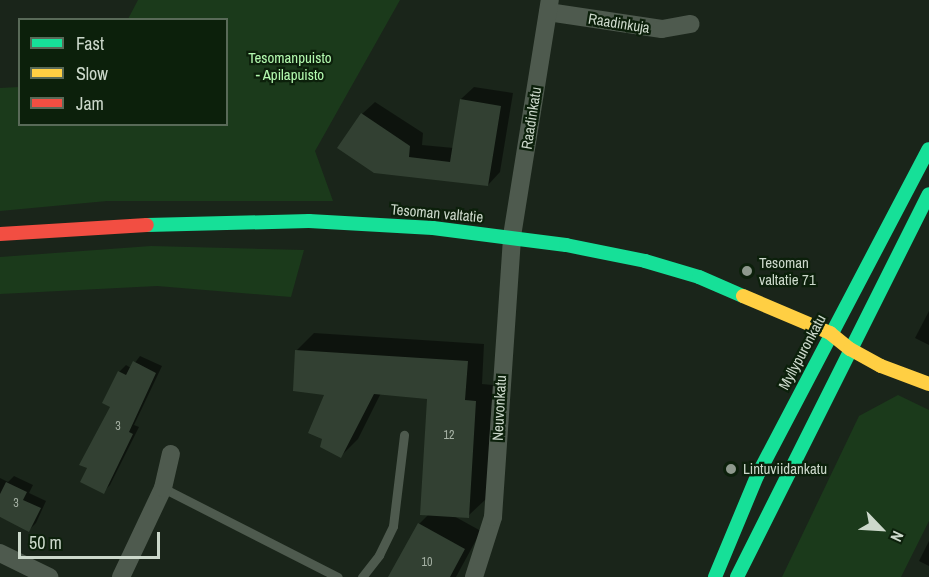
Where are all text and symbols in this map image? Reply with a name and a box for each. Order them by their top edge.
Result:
street label: Raadinkuja [587,9,651,37]
legend [18,18,228,126]
text: Fast [76,31,104,56]
park label: Tesomanpuisto - Apilapuisto [248,48,332,83]
text: Slow [76,61,108,86]
street label: Raadinkatu [517,86,545,150]
text: Jam [76,91,104,116]
street label: Tesoman valtatie [390,200,484,226]
place label: Tesoman valtatie 71 [759,253,816,288]
marker: Tesoman valtatie 71 [740,264,754,278]
street label: Myllypuronkatu [775,311,829,393]
street label: Neuvonkatu [488,375,510,441]
house number: 3 [115,420,121,434]
house number: 12 [444,429,454,443]
place label: Lintuviidankatu [743,460,827,478]
marker: Lintuviidankatu [724,462,738,476]
house number: 3 [13,497,19,511]
north arrow [851,499,911,559]
scale bar [21,520,164,558]
text: N [885,528,909,546]
text: 50 m [29,530,62,555]
house number: 10 [422,556,432,570]

